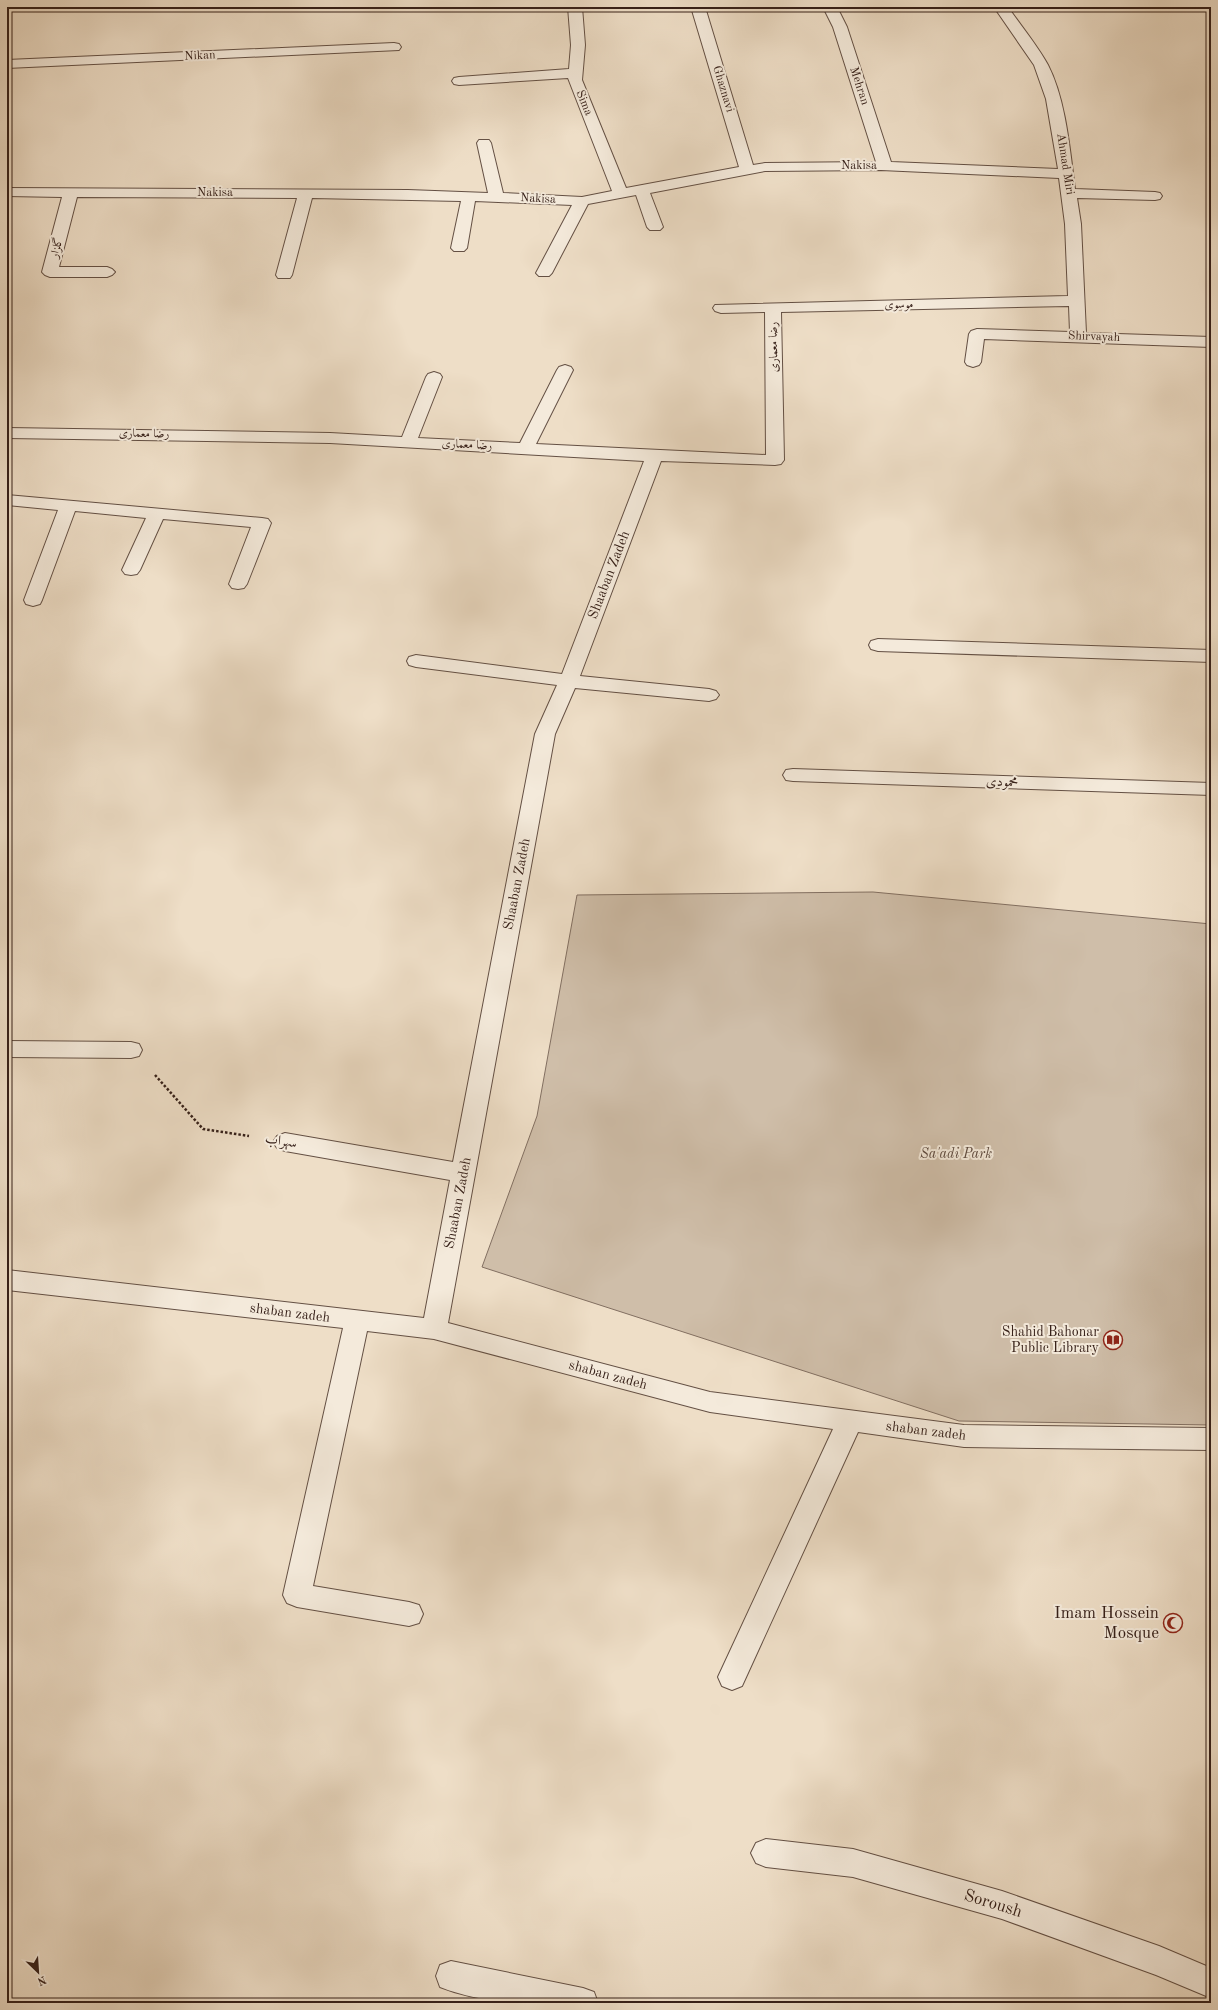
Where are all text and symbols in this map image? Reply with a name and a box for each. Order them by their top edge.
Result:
street label: Nikan [184,49,216,63]
street label: Ghaznavi [710,64,736,114]
street label: Mehran [847,65,871,107]
street label: Sima [574,89,594,117]
street label: Ahmad Miri [1054,132,1076,196]
street label: Nakisa [841,160,877,172]
street label: Nakisa [197,187,233,199]
street label: Nakisa [520,192,556,206]
street label: گلزار [45,236,66,261]
street label: موسوی [884,299,914,312]
street label: رضا معماری [768,321,780,372]
street label: Shirvayah [1068,330,1121,344]
street label: رضا معماری [119,428,170,440]
street label: رضا معماری [441,438,493,452]
street label: Shaaban Zadeh [586,529,632,621]
street label: محمودی [986,774,1018,791]
street label: Shaaban Zadeh [501,837,533,931]
street label: سهراب [264,1132,298,1152]
park label: Sa'adi Park [920,1147,992,1161]
street label: Shaaban Zadeh [442,1156,474,1250]
street label: shaban zadeh [249,1301,331,1325]
place label: Shahid Bahonar Public Library [1002,1325,1100,1355]
library icon: Shahid Bahonar Public Library [1102,1329,1124,1351]
street label: shaban zadeh [567,1358,649,1392]
street label: shaban zadeh [885,1419,967,1443]
place label: Imam Hossein Mosque [1054,1605,1159,1642]
mosque icon: Imam Hossein Mosque [1162,1612,1184,1634]
street label: Soroush [962,1887,1024,1921]
north arrow [18,1952,58,1992]
text: N [35,1973,48,1987]

